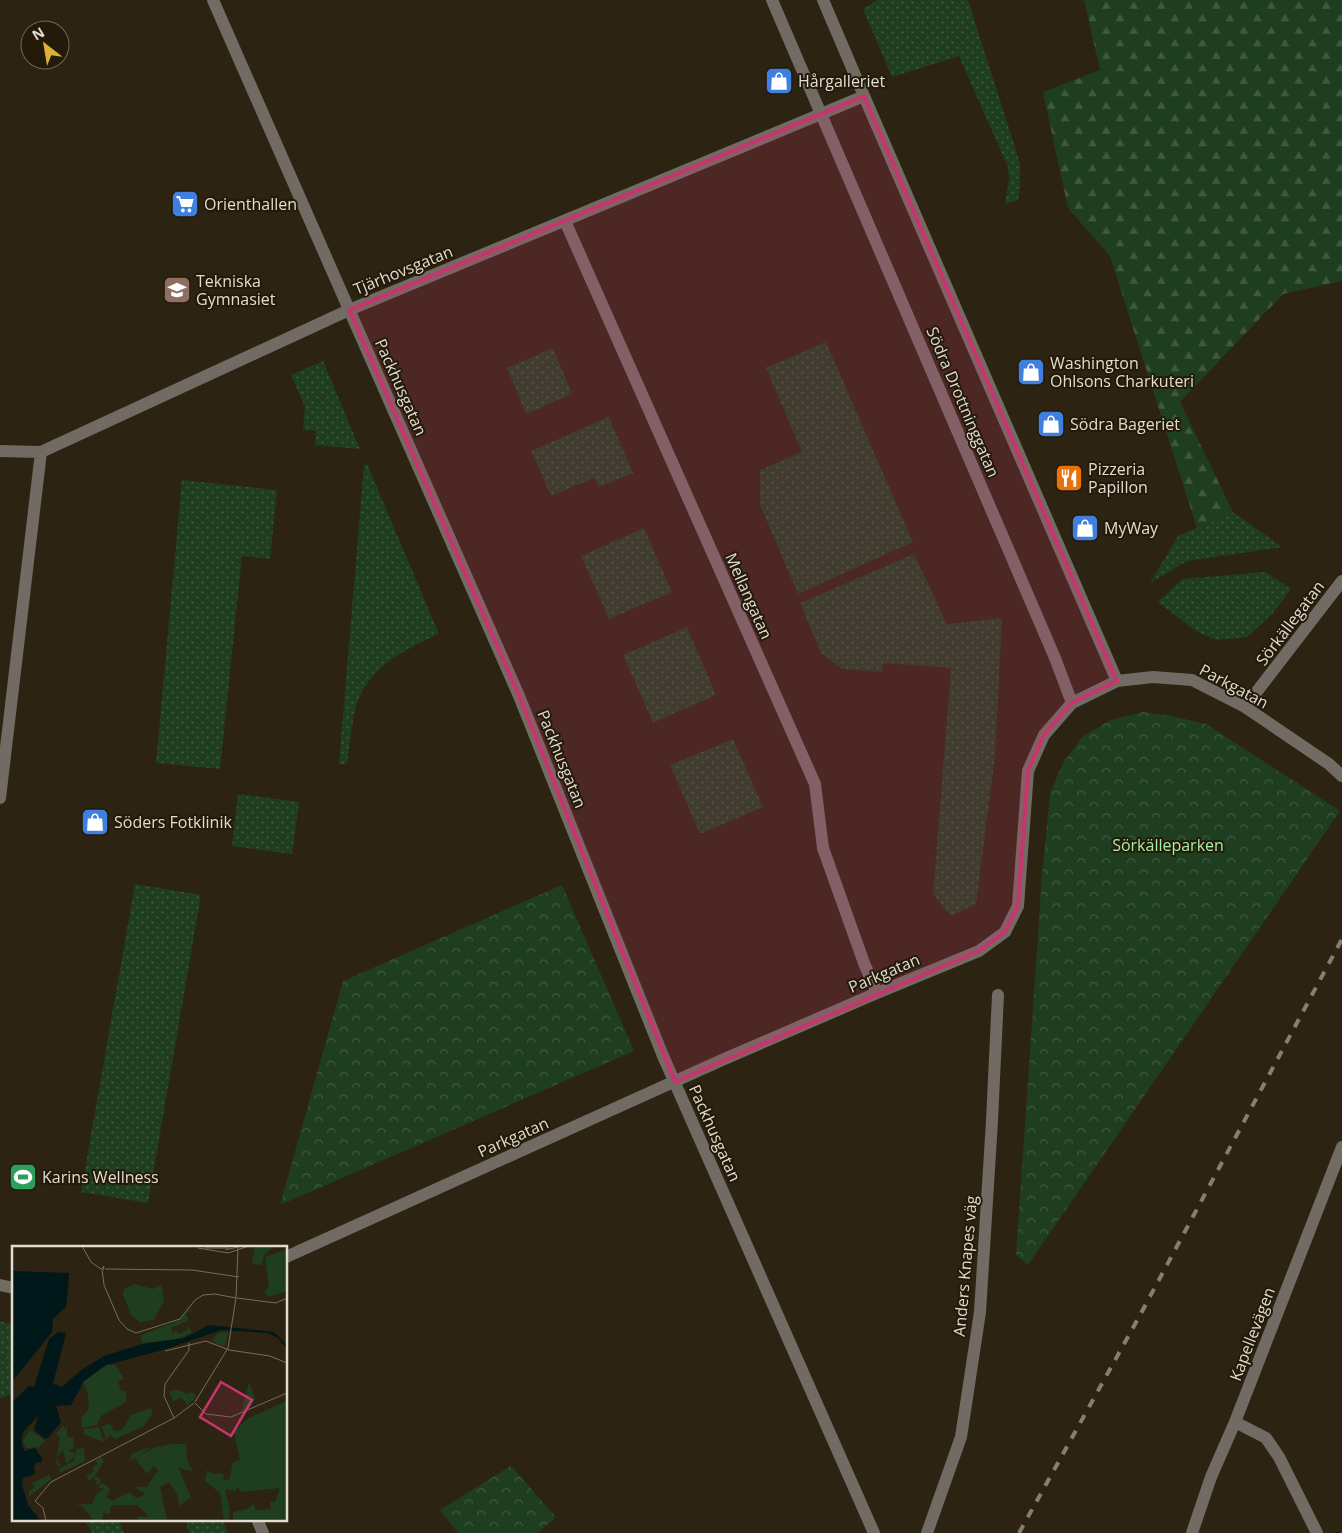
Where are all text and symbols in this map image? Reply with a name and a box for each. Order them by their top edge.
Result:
north arrow [20,20,70,70]
text: N [28,22,48,45]
shop icon: Hårgalleriet [764,66,794,96]
place label: Hårgalleriet [798,70,885,92]
supermarket icon: Orienthallen [170,189,200,219]
place label: Orienthallen [204,193,297,215]
street label: Tjärhovsgatan [350,240,456,300]
place label: Tekniska Gymnasiet [196,270,276,310]
school or university icon: Tekniska Gymnasiet [162,275,192,305]
street label: Södra Drottninggatan [921,323,1005,481]
street label: Packhusgatan [370,335,432,439]
place label: Washington Ohlsons Charkuteri [1050,352,1194,392]
shop icon: Washington Ohlsons Charkuteri [1016,357,1046,387]
shop icon: Södra Bageriet [1036,409,1066,439]
place label: Södra Bageriet [1070,413,1180,435]
place label: Pizzeria Papillon [1088,458,1148,498]
restaurant icon: Pizzeria Papillon [1054,463,1084,493]
shop icon: MyWay [1070,513,1100,543]
place label: MyWay [1104,517,1159,539]
street label: Mellangatan [720,549,778,643]
street label: Sörkällegatan [1251,576,1329,670]
street label: Parkgatan [1196,659,1272,713]
street label: Packhusgatan [532,707,592,811]
shop icon: Söders Fotklinik [80,807,110,837]
place label: Söders Fotklinik [114,811,232,833]
park label: Sörkälleparken [1112,834,1224,856]
street label: Parkgatan [845,948,923,998]
street label: Packhusgatan [684,1081,746,1185]
street label: Parkgatan [474,1112,552,1162]
sports icon: Karins Wellness [8,1162,38,1192]
place label: Karins Wellness [42,1166,159,1188]
street label: Anders Knapes väg [948,1194,982,1338]
inset map [12,1246,288,1520]
street label: Kapellevägen [1224,1284,1280,1384]

